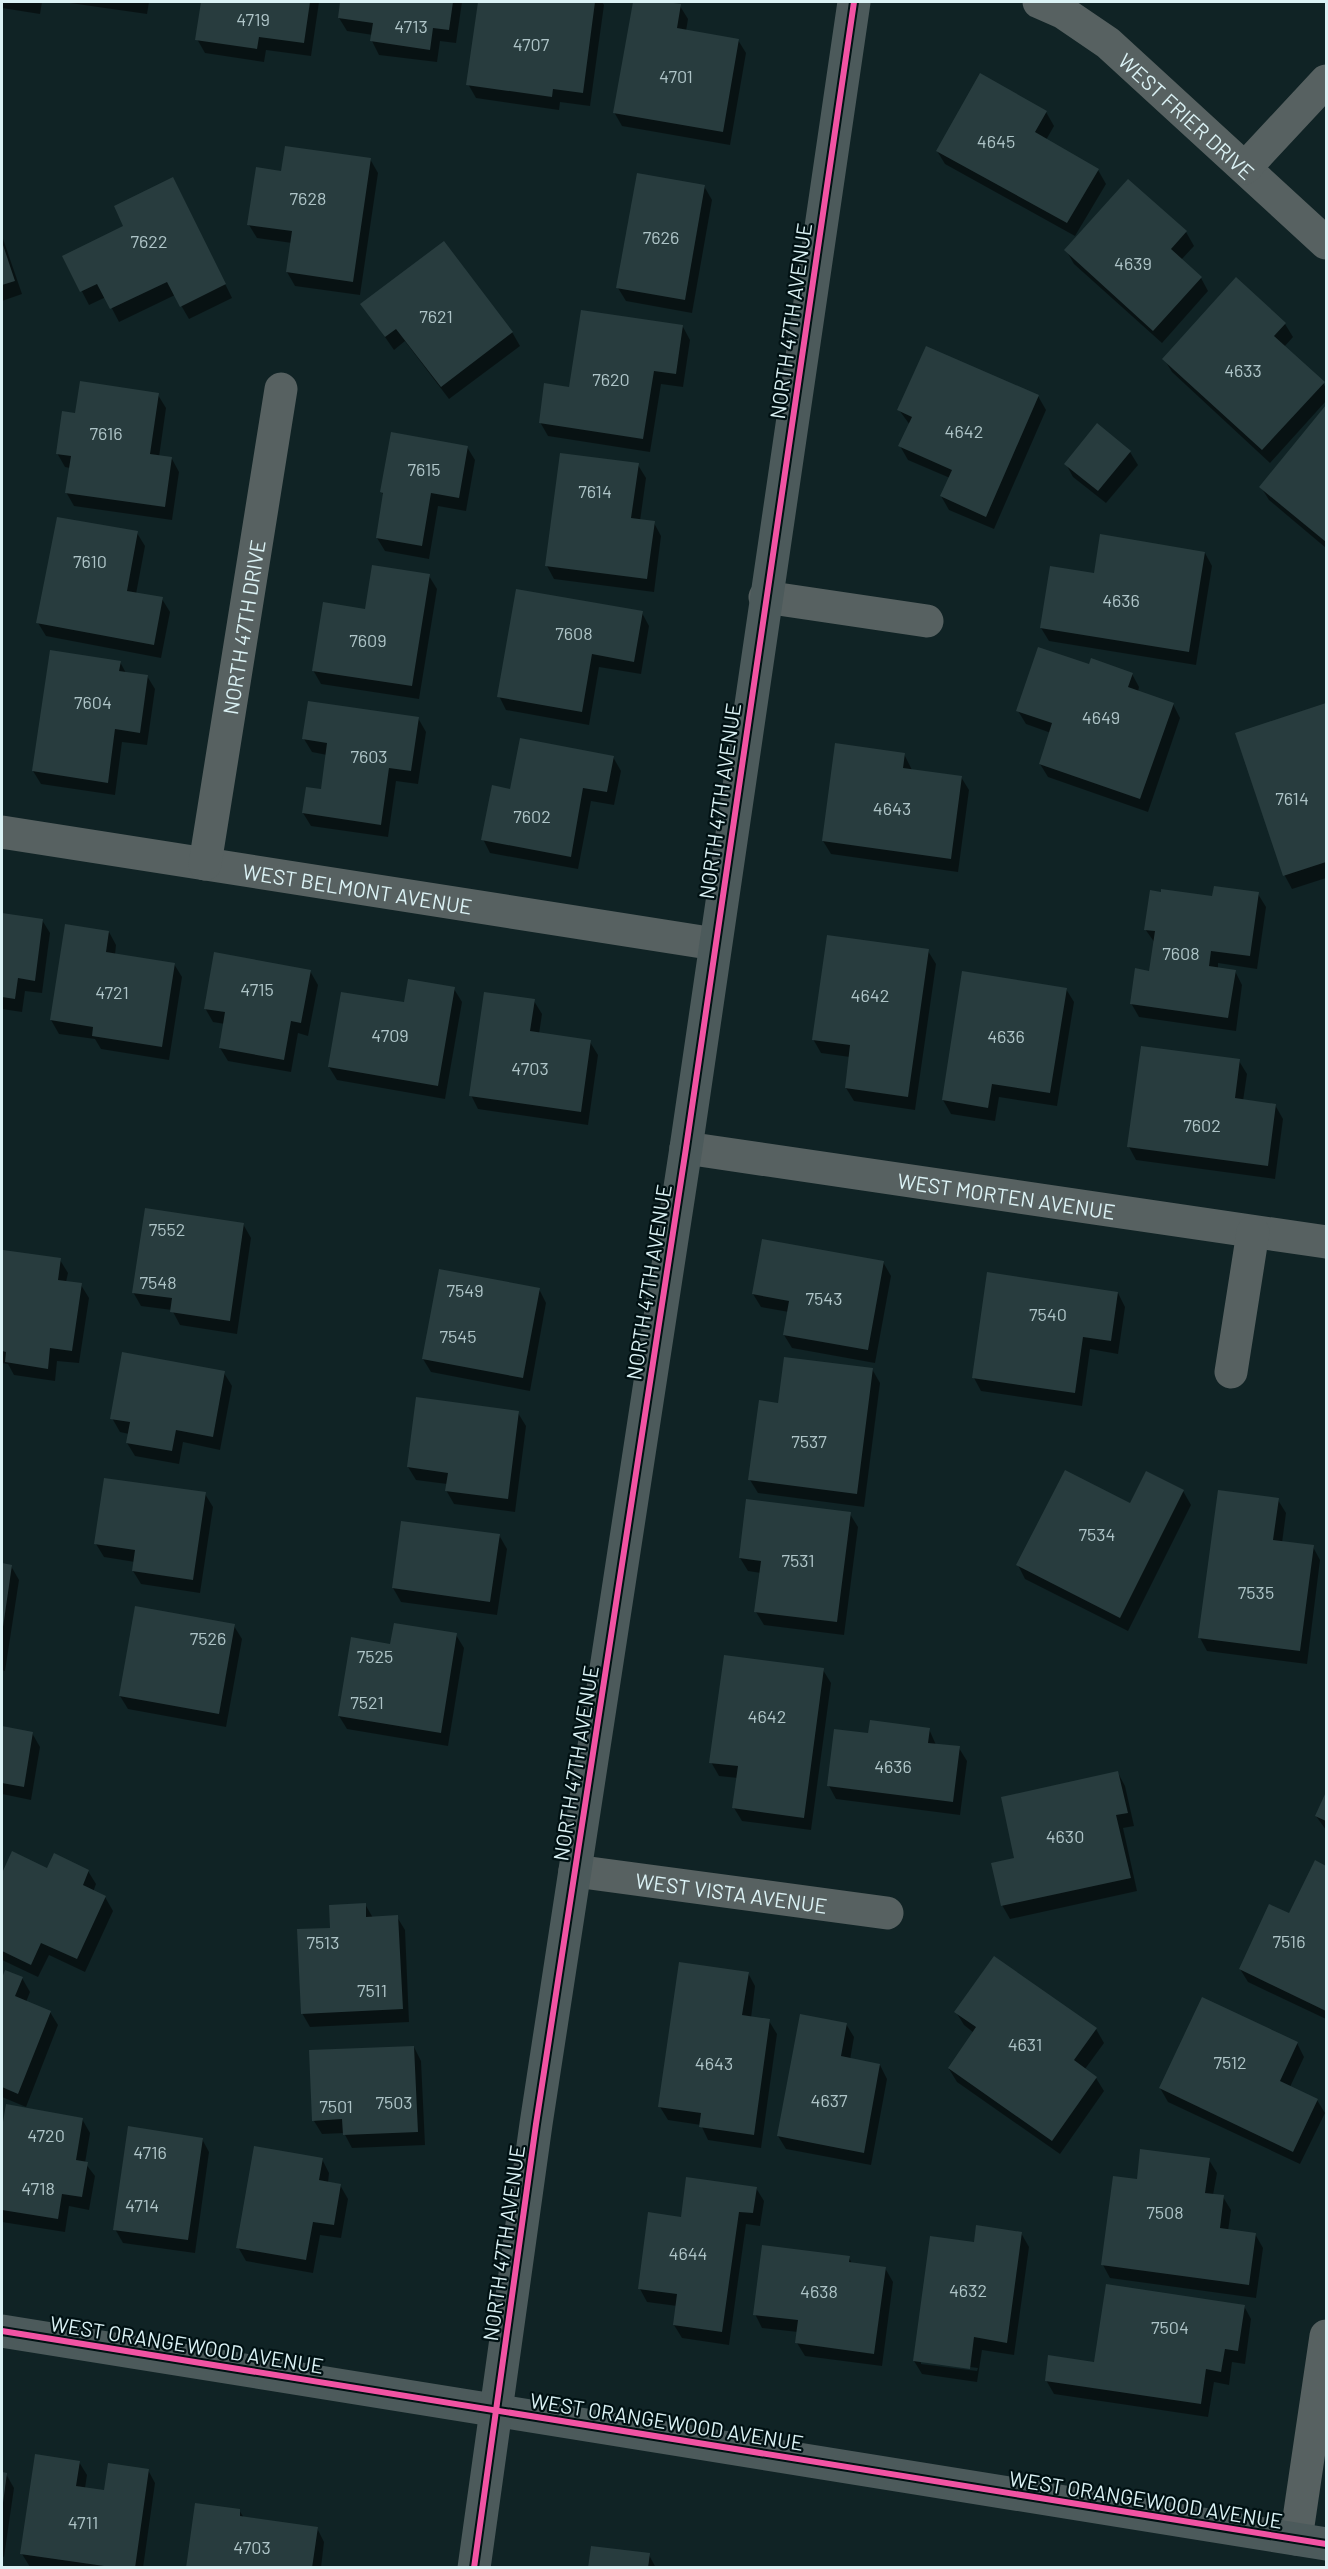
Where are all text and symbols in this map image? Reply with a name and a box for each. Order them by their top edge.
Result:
house number: 4719 [236,8,270,30]
house number: 4713 [394,15,428,37]
house number: 4707 [513,33,550,55]
street label: WEST FRIER DRIVE [1114,47,1260,184]
house number: 4701 [659,65,693,87]
house number: 4645 [977,130,1015,152]
house number: 7628 [290,187,326,209]
street label: NORTH 47TH AVENUE [764,221,816,421]
house number: 7626 [643,226,679,248]
house number: 7622 [130,230,168,252]
house number: 4639 [1114,252,1152,274]
house number: 7621 [419,305,453,327]
house number: 4633 [1224,359,1262,381]
house number: 7620 [592,368,630,390]
house number: 4642 [945,420,983,442]
house number: 7616 [89,422,123,444]
house number: 7615 [407,458,441,480]
house number: 7614 [578,480,612,502]
street label: NORTH 47TH DRIVE [217,538,269,716]
house number: 7610 [73,550,107,572]
house number: 4636 [1102,589,1140,611]
house number: 7608 [555,622,593,644]
house number: 7609 [349,629,387,651]
house number: 7604 [74,691,112,713]
street label: NORTH 47TH AVENUE [693,701,745,901]
house number: 4649 [1082,706,1120,728]
house number: 7603 [350,745,388,767]
house number: 7614 [1275,787,1309,809]
house number: 4643 [873,797,911,819]
house number: 7602 [513,805,551,827]
street label: WEST BELMONT AVENUE [241,857,474,918]
house number: 7608 [1162,942,1200,964]
house number: 4715 [240,978,274,1000]
house number: 4721 [95,981,129,1003]
house number: 4642 [851,984,889,1006]
house number: 4709 [371,1024,409,1046]
house number: 4636 [987,1025,1025,1047]
house number: 4703 [511,1057,549,1079]
house number: 7602 [1183,1114,1221,1136]
street label: WEST MORTEN AVENUE [896,1167,1117,1223]
street label: NORTH 47TH AVENUE [620,1182,676,1382]
house number: 7552 [149,1218,185,1240]
house number: 7548 [139,1271,177,1293]
house number: 7549 [446,1279,484,1301]
house number: 7543 [806,1287,842,1309]
house number: 7540 [1029,1303,1067,1325]
house number: 7545 [440,1325,476,1347]
house number: 7537 [791,1430,827,1452]
house number: 7534 [1079,1523,1115,1545]
house number: 7531 [781,1549,815,1571]
house number: 7535 [1238,1581,1274,1603]
house number: 7526 [190,1627,226,1649]
house number: 7525 [357,1645,393,1667]
street label: NORTH 47TH AVENUE [547,1663,603,1863]
house number: 7521 [350,1691,384,1713]
house number: 4642 [748,1705,786,1727]
house number: 4636 [874,1755,912,1777]
house number: 4630 [1046,1825,1084,1847]
street label: WEST VISTA AVENUE [634,1867,829,1917]
house number: 7516 [1273,1930,1305,1952]
house number: 7513 [307,1931,339,1953]
house number: 7511 [357,1979,387,2001]
house number: 4631 [1008,2033,1042,2055]
house number: 7512 [1213,2051,1247,2073]
house number: 4643 [695,2052,733,2074]
house number: 4637 [811,2089,848,2111]
house number: 7503 [375,2091,413,2113]
house number: 7501 [319,2095,353,2117]
house number: 4720 [27,2124,65,2146]
house number: 4716 [133,2141,167,2163]
street label: NORTH 47TH AVENUE [477,2143,529,2343]
house number: 4718 [21,2177,55,2199]
house number: 4714 [125,2194,159,2216]
house number: 7508 [1146,2201,1184,2223]
house number: 4644 [668,2242,708,2264]
house number: 4632 [949,2279,987,2301]
house number: 4638 [800,2280,838,2302]
street label: WEST ORANGEWOOD AVENUE [48,2310,326,2378]
house number: 7504 [1151,2316,1189,2338]
street label: WEST ORANGEWOOD AVENUE [528,2387,806,2455]
street label: WEST ORANGEWOOD AVENUE [1007,2465,1285,2533]
house number: 4711 [68,2511,98,2533]
house number: 4703 [233,2536,271,2558]

